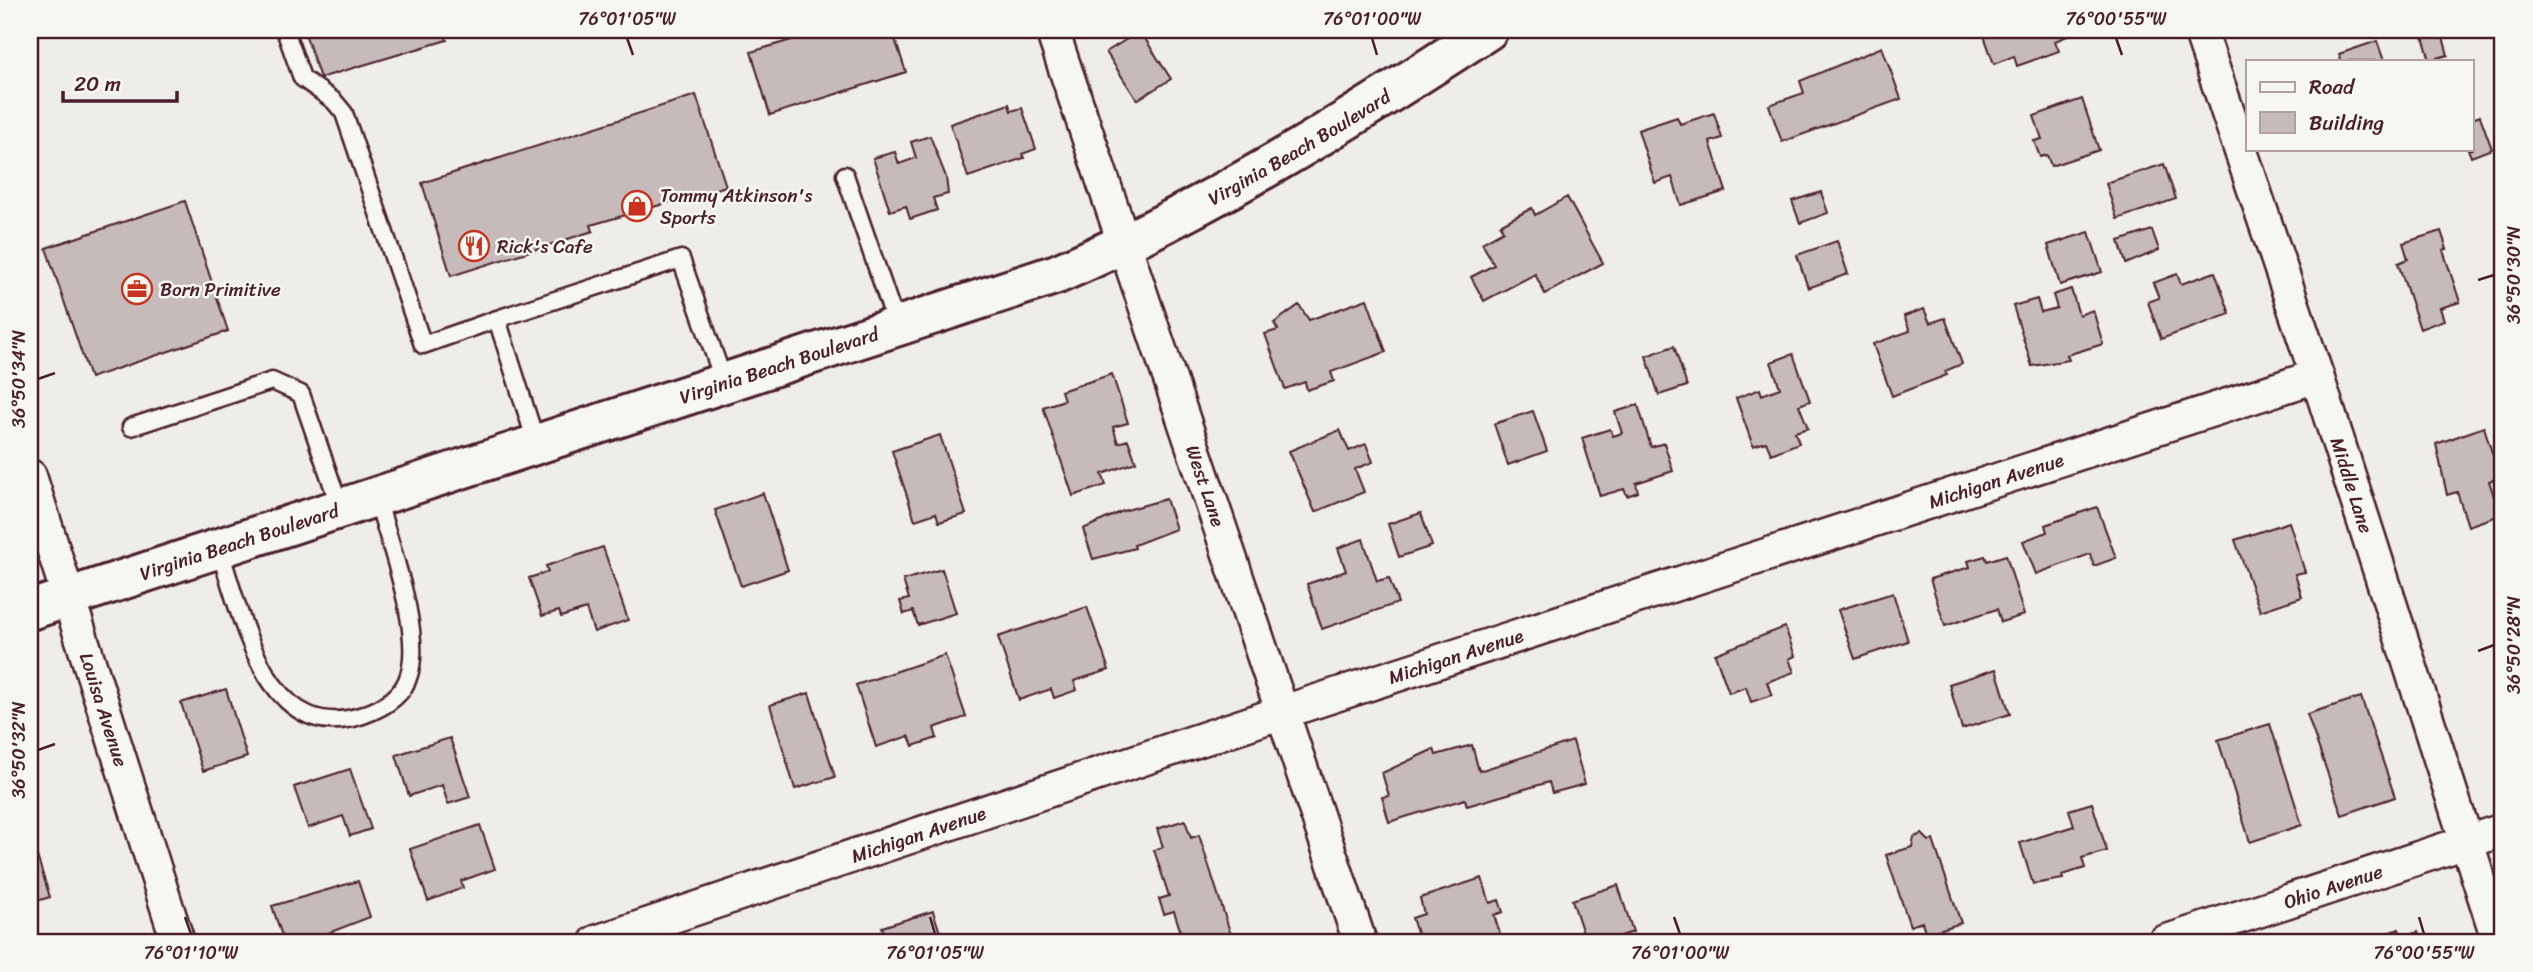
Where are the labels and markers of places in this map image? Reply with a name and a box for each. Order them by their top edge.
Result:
place label: Tommy Atkinson's Sports [660,179,813,234]
shop icon: Tommy Atkinson's Sports [620,189,654,223]
restaurant icon: Rick's Cafe [457,229,491,263]
place label: Rick's Cafe [497,230,593,263]
office icon: Born Primitive [120,272,154,306]
place label: Born Primitive [160,273,281,306]

